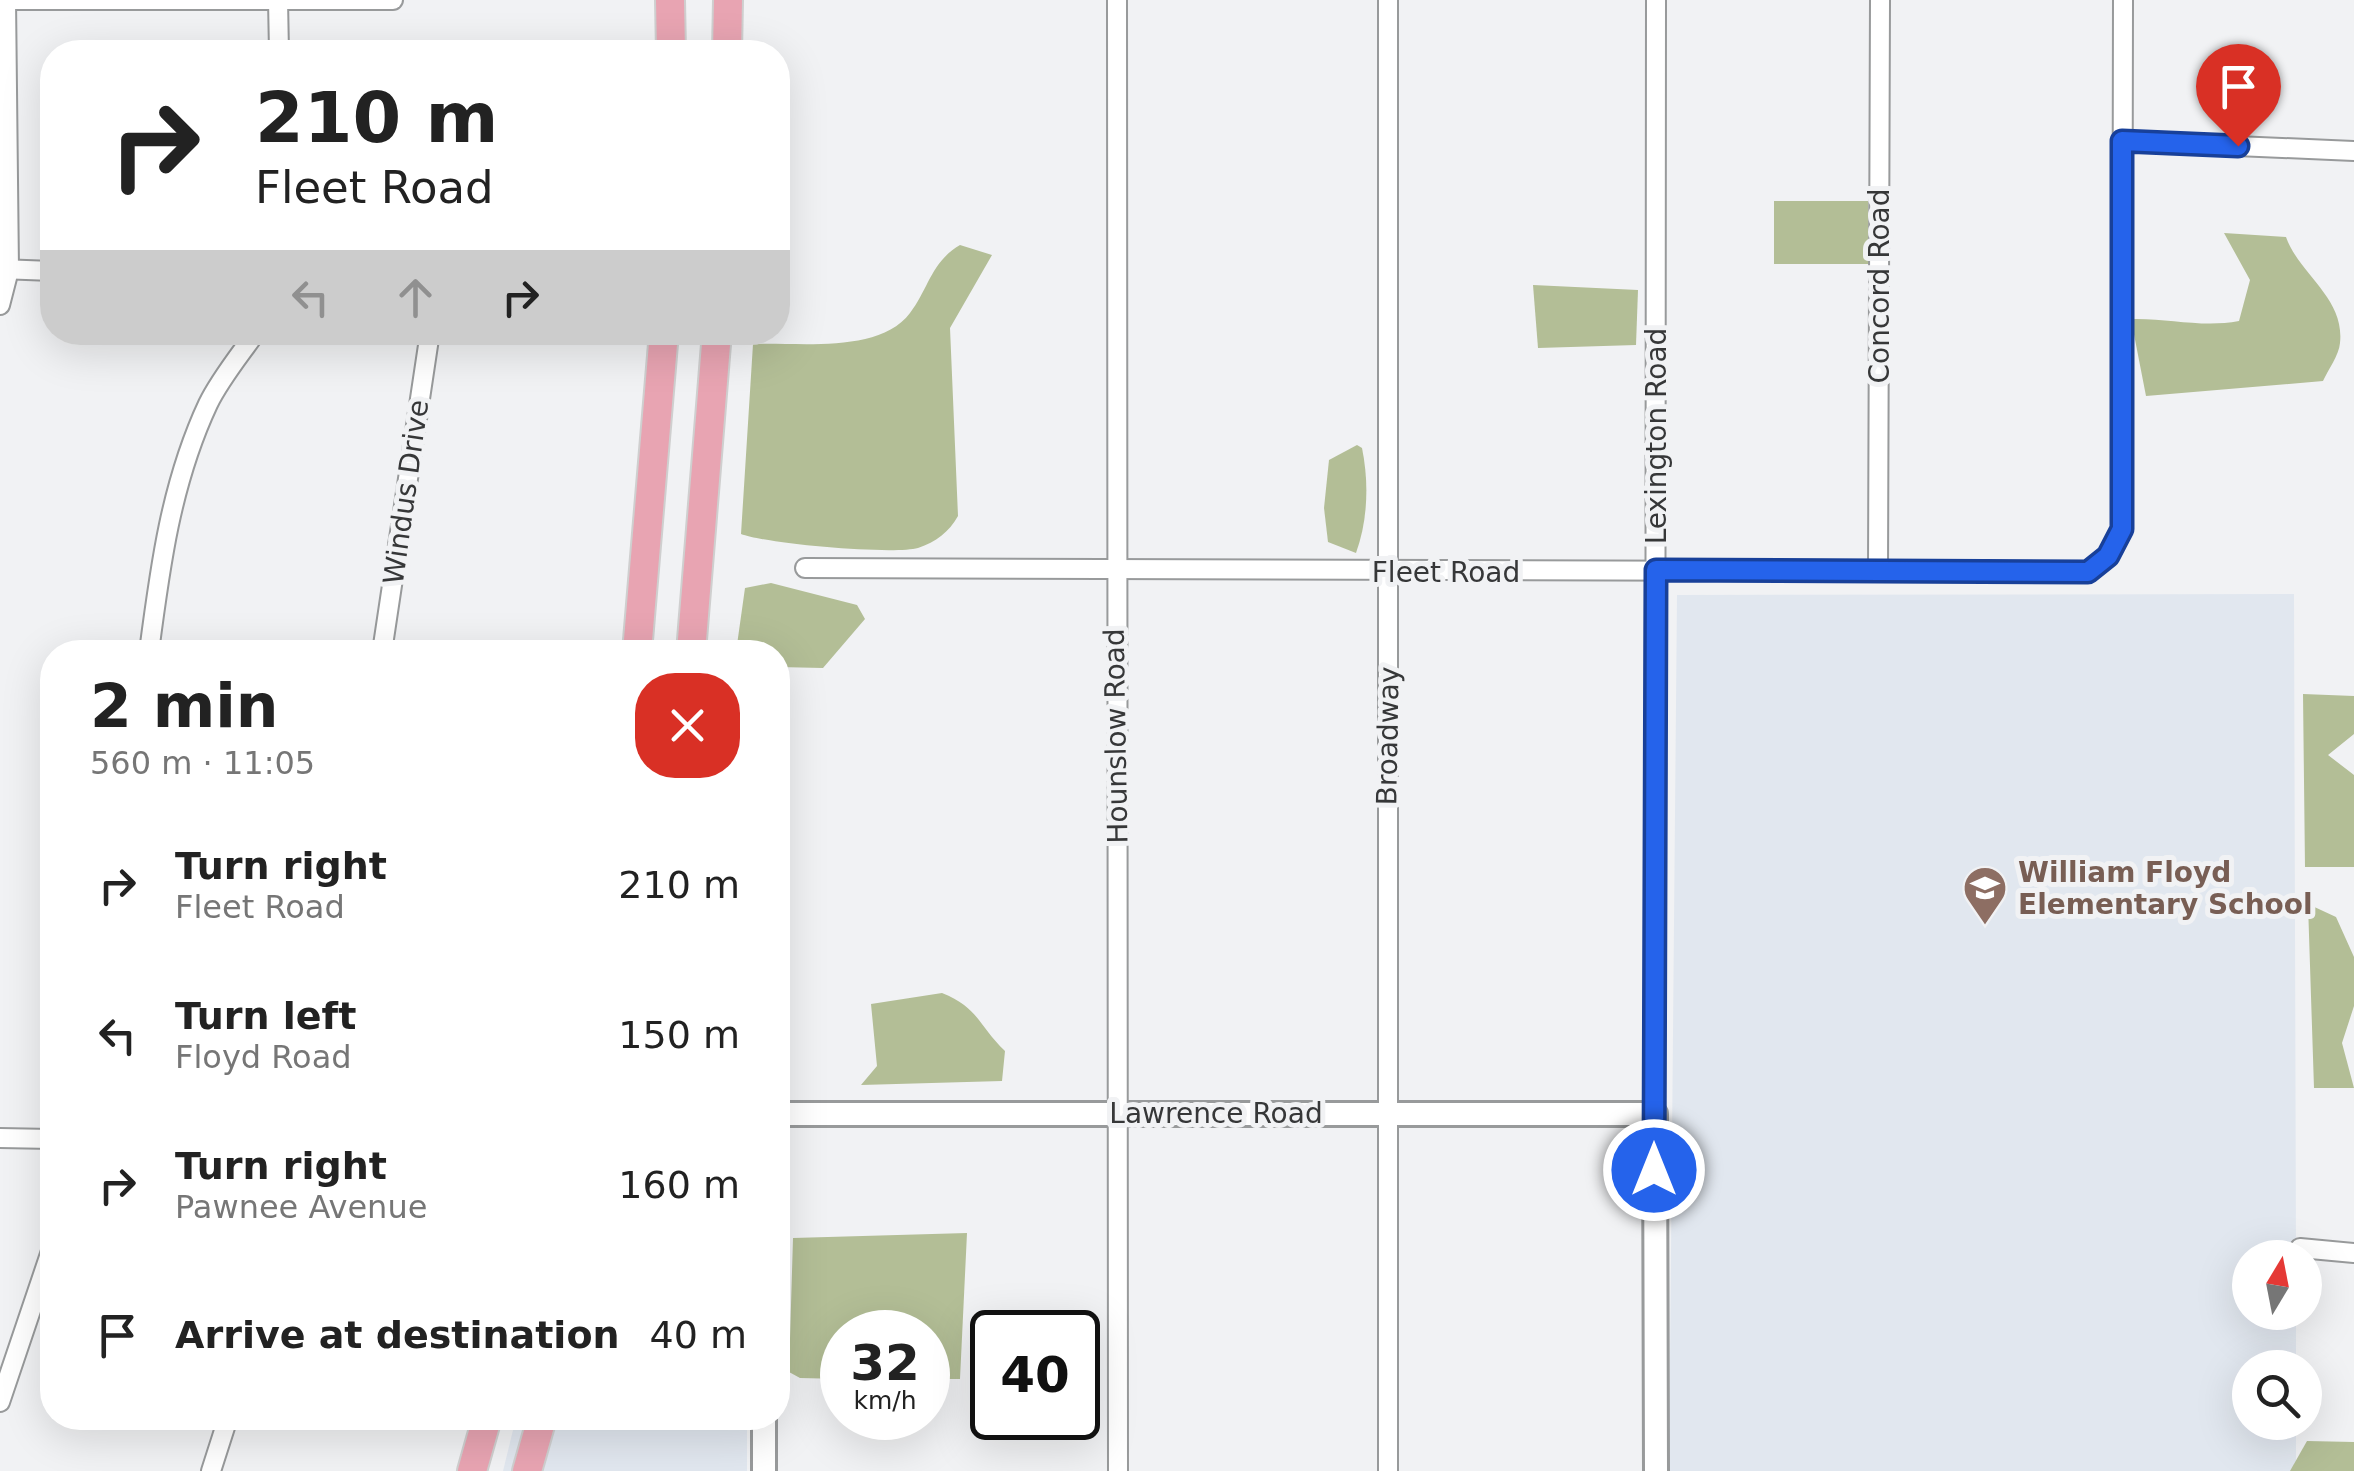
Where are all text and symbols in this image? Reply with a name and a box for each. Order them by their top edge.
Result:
pin [2196,44,2281,147]
icon: arrive [2211,59,2266,114]
text: 210 m [255,77,498,159]
icon: right [90,80,220,210]
text: Fleet Road [255,161,494,214]
street label: Concord Road [1863,189,1896,383]
icon: left [283,270,338,325]
icon: ahead [388,270,443,325]
icon: right [493,270,548,325]
street label: Lexington Road [1640,328,1673,544]
street label: Windus Drive [377,397,435,587]
street label: Fleet Road [1372,556,1520,589]
street label: Hounslow Road [1098,628,1134,844]
street label: Broadway [1370,666,1406,806]
text: 2 min [90,671,278,741]
button: close [635,673,740,778]
text: 560 m · 11:05 [90,744,315,782]
text: Turn right [175,844,387,888]
place label: William Floyd Elementary School [2018,856,2313,921]
icon: right [90,858,145,913]
text: 210 m [618,863,740,907]
school or university icon: William Floyd Elementary School [1962,865,2008,926]
text: Fleet Road [175,888,345,926]
text: Turn left [175,994,356,1038]
icon: left [90,1008,145,1063]
text: 150 m [618,1013,740,1057]
text: Floyd Road [175,1038,352,1076]
street label: Lawrence Road [1109,1097,1323,1130]
position arrow [1602,1118,1706,1222]
text: Turn right [175,1144,387,1188]
icon: right [90,1158,145,1213]
text: 160 m [618,1163,740,1207]
text: Pawnee Avenue [175,1188,427,1226]
north arrow [2232,1240,2322,1330]
map controls [2232,1240,2322,1440]
icon: arrive [90,1308,145,1363]
speed limit sign: 40 [970,1310,1100,1440]
text: Arrive at destination [175,1313,620,1357]
text: 40 m [650,1313,747,1357]
text: 32 [850,1334,920,1392]
button: search [2232,1350,2322,1440]
text: km/h [853,1386,917,1415]

